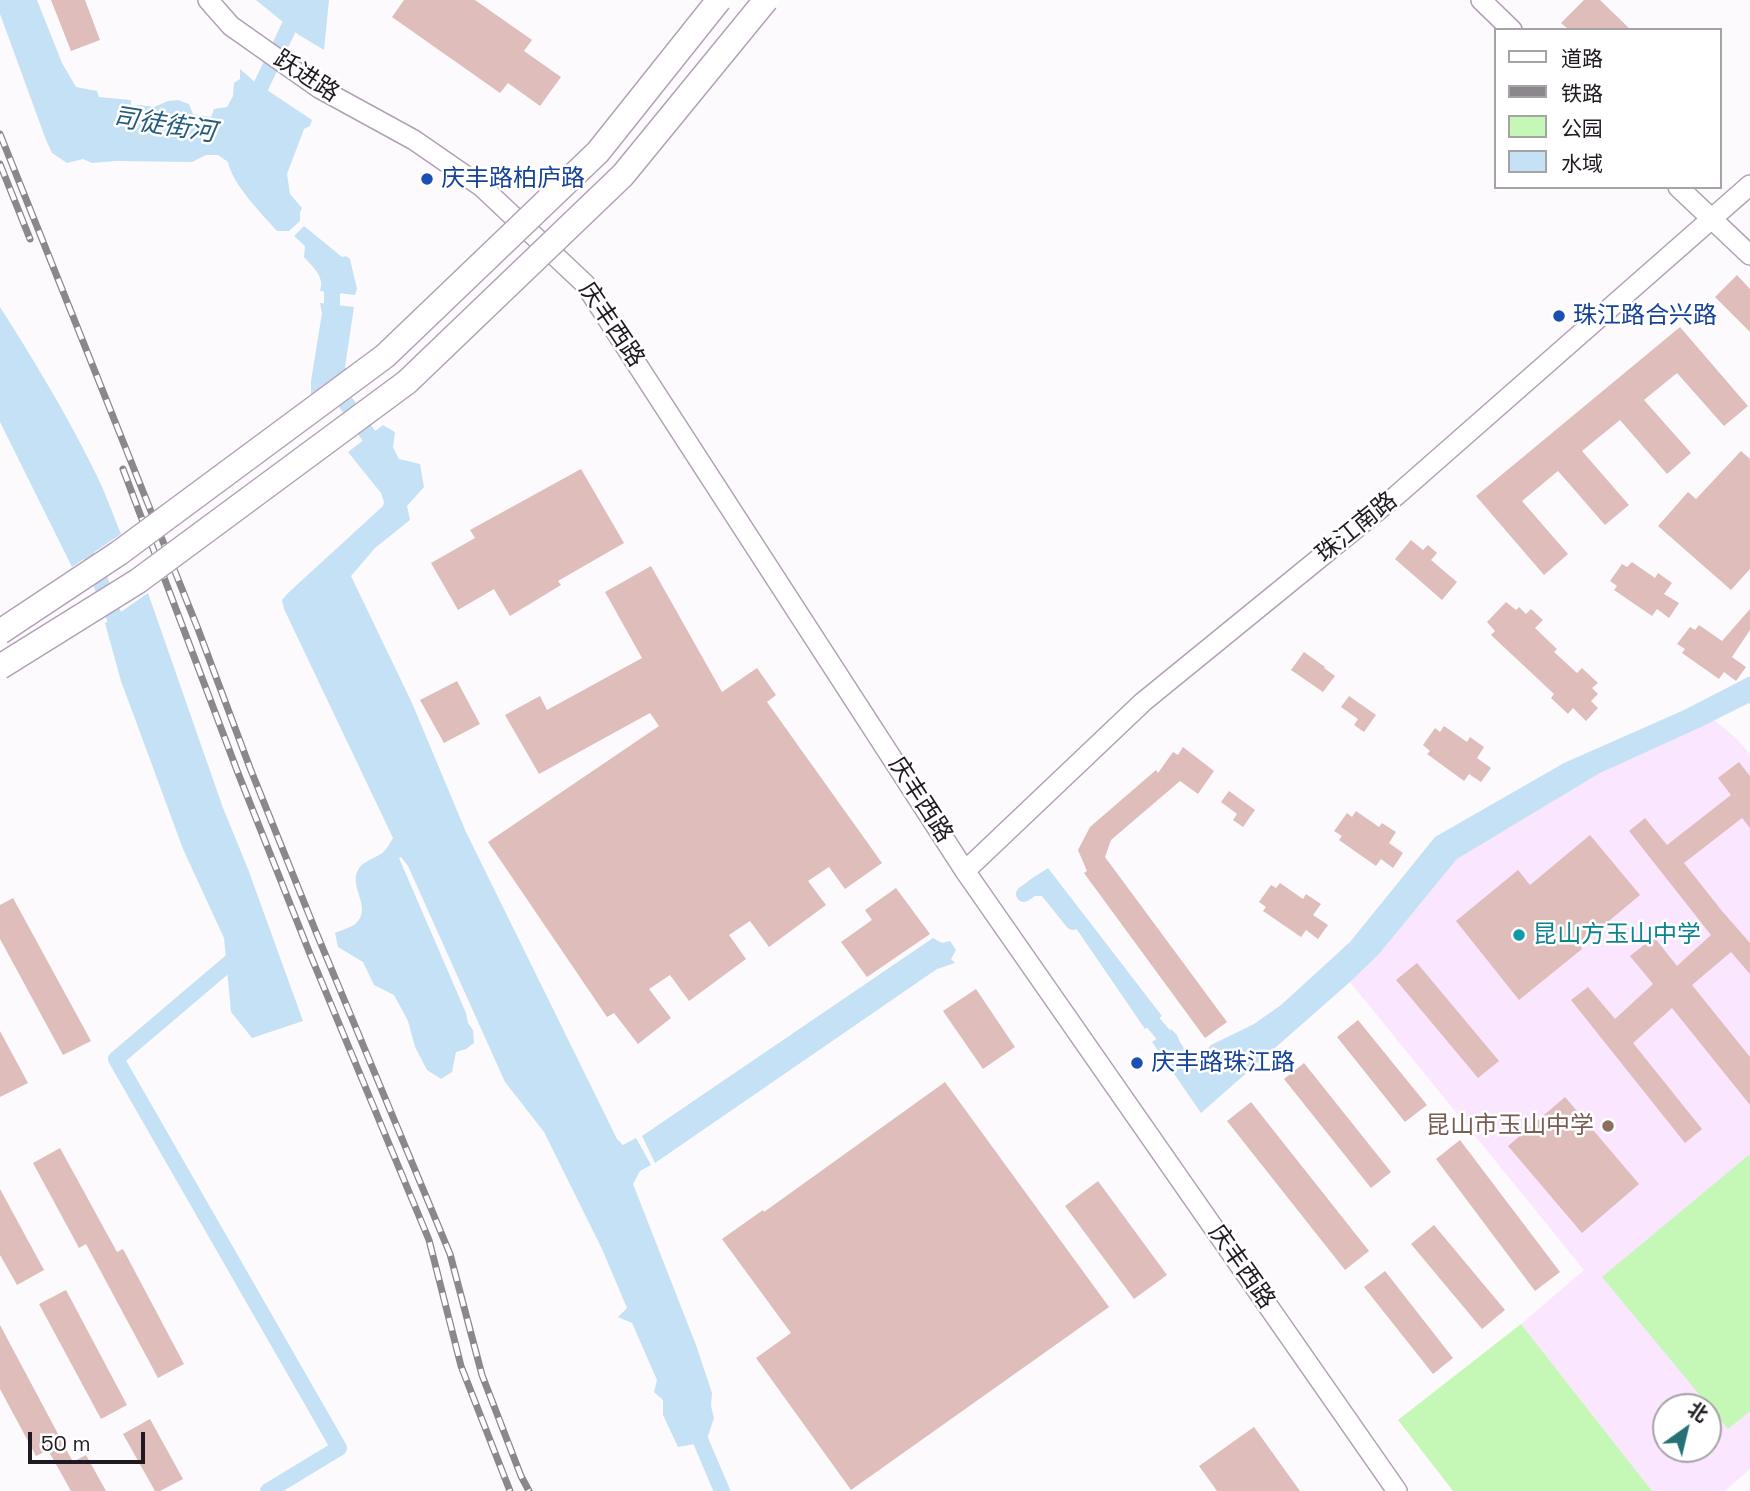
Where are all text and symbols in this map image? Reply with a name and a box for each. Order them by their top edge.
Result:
legend [1494,28,1722,189]
street label: 跃进路 [268,45,344,109]
text: 道路 [1561,45,1603,72]
text: 铁路 [1561,80,1603,107]
water label: 司徒街河 [110,102,218,150]
text: 公园 [1561,115,1603,142]
text: 水域 [1561,150,1603,177]
place label: 庆丰路柏庐路 [441,165,585,193]
marker: 庆丰路柏庐路 [419,171,435,187]
street label: 庆丰西路 [572,277,650,373]
place label: 珠江路合兴路 [1573,302,1717,330]
marker: 珠江路合兴路 [1551,308,1567,324]
street label: 珠江南路 [1311,487,1403,569]
street label: 庆丰西路 [882,752,958,848]
place label: 昆山方玉山中学 [1533,921,1701,949]
marker: 昆山方玉山中学 [1511,927,1527,943]
place label: 庆丰路珠江路 [1151,1049,1295,1077]
marker: 庆丰路珠江路 [1129,1055,1145,1071]
place label: 昆山市玉山中学 [1426,1112,1594,1140]
marker: 昆山市玉山中学 [1600,1118,1616,1134]
street label: 庆丰西路 [1202,1219,1280,1315]
north arrow [1652,1393,1722,1463]
text: 北 [1683,1396,1713,1428]
scale bar [32,1418,149,1462]
text: 50 m [41,1430,91,1457]

